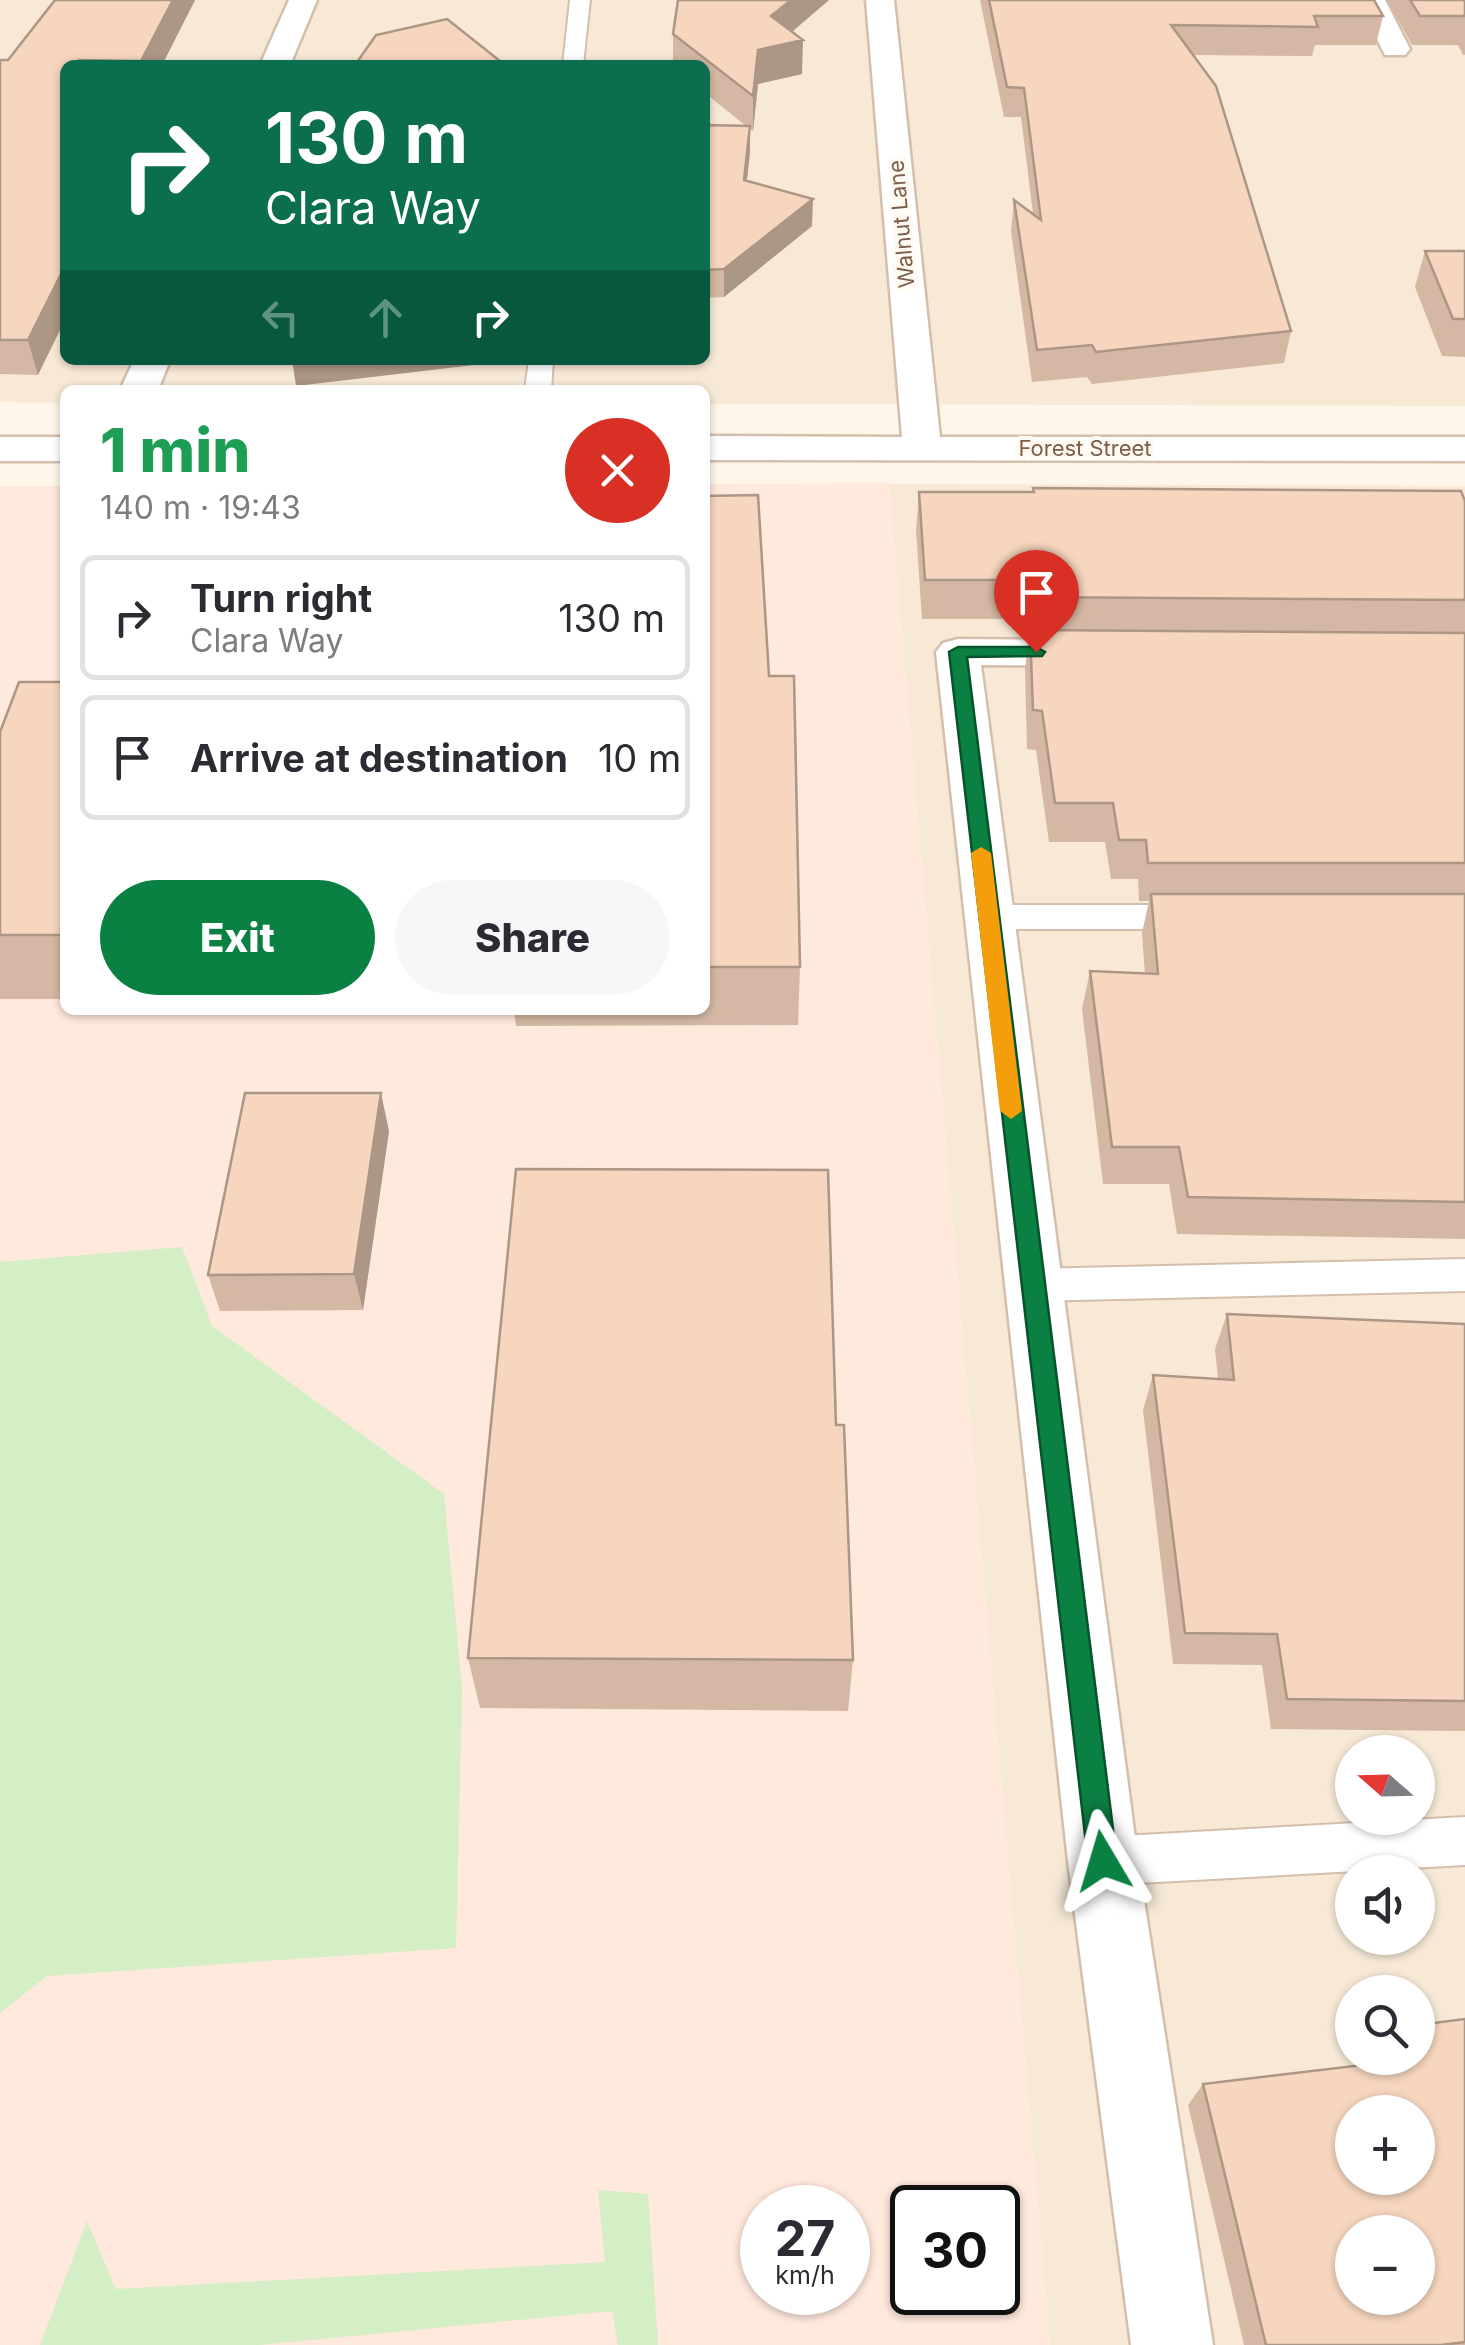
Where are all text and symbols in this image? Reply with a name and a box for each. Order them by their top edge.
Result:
text: 130 m [265,95,468,180]
icon: right [100,100,230,230]
street label: Walnut Lane [882,159,920,289]
text: Clara Way [265,180,481,235]
icon: left [253,290,308,345]
icon: ahead [358,290,413,345]
icon: right [463,290,518,345]
text: 1 min [100,414,250,486]
button: close [565,418,670,523]
street label: Forest Street [1018,435,1152,461]
text: 140 m · 19:43 [100,488,301,527]
pin [994,550,1079,653]
icon: arrive [1009,565,1064,620]
text: Turn right [190,575,372,621]
icon: right [105,590,160,645]
text: 130 m [558,595,665,641]
text: Clara Way [190,621,344,660]
icon: arrive [105,730,160,785]
text: Arrive at destination [190,735,568,781]
text: 10 m [598,735,681,781]
button: Exit [100,880,375,995]
button: Share [395,880,670,995]
north arrow [1335,1735,1435,1835]
map controls [1335,1735,1435,2315]
position arrow [1051,1809,1155,1913]
button: sound [1335,1855,1435,1955]
button: search [1335,1975,1435,2075]
button: + [1335,2095,1435,2195]
speed limit sign: 30 [890,2185,1020,2315]
text: 27 [775,2208,835,2268]
button: − [1335,2215,1435,2315]
text: km/h [775,2260,835,2290]

